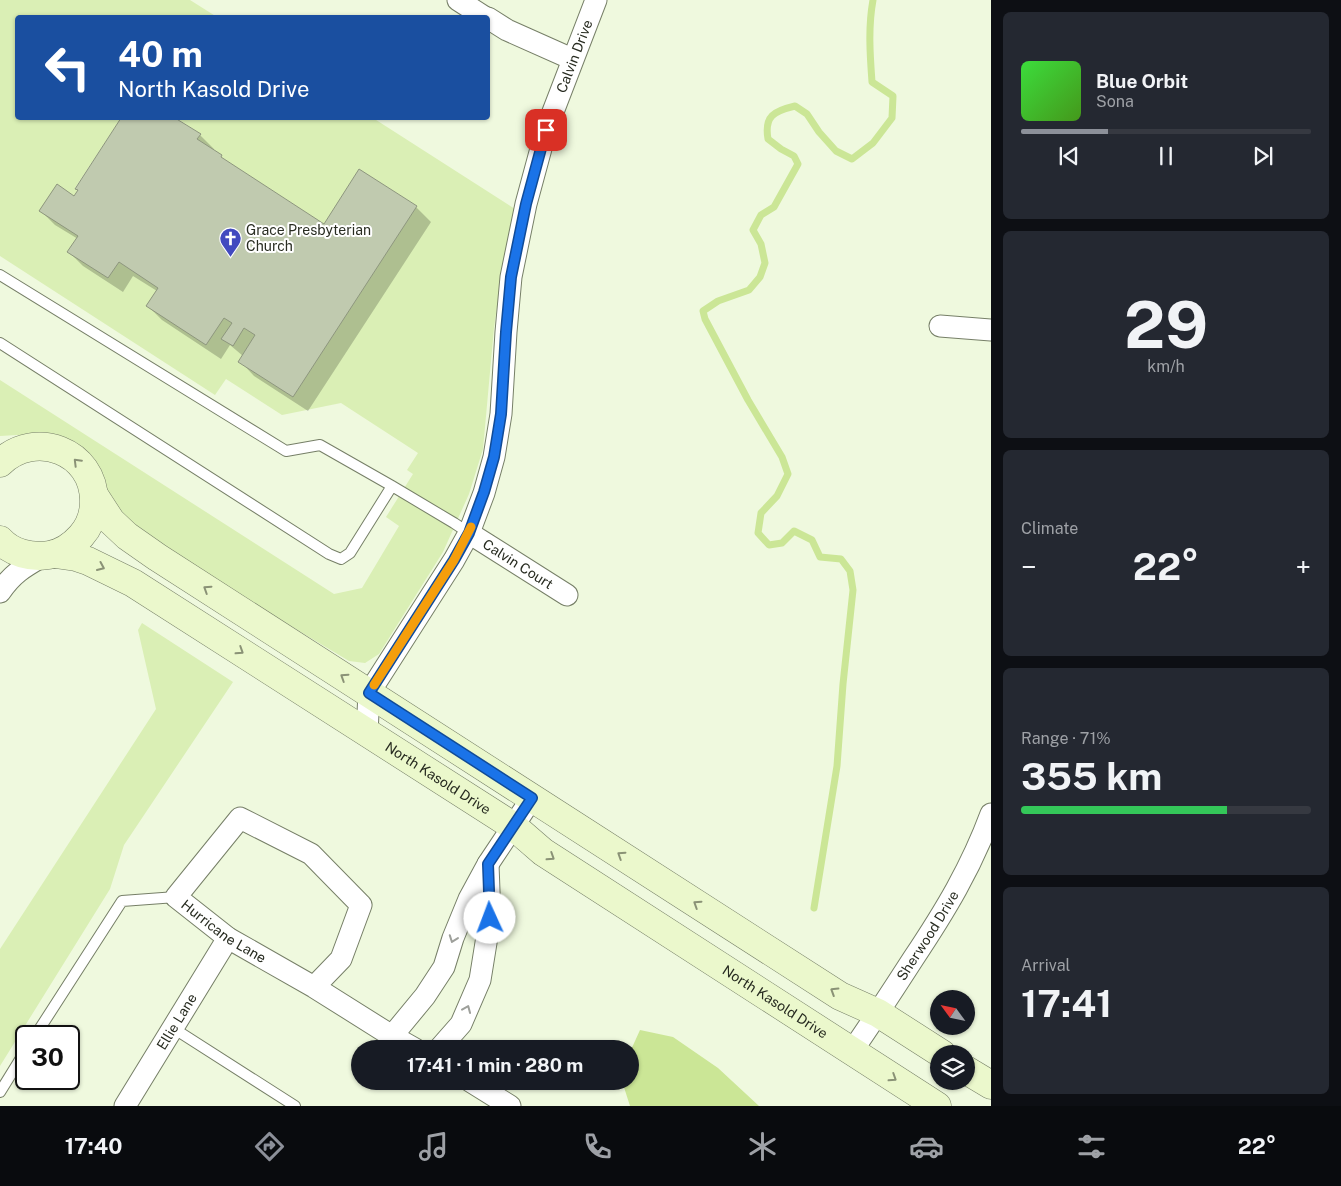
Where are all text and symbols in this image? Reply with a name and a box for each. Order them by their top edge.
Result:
street label: Calvin Drive [553,17,596,95]
text: 40 m [118,34,203,75]
icon: left [35,35,100,100]
text: Blue Orbit [1096,70,1188,92]
text: North Kasold Drive [118,76,309,102]
text: Sona [1096,92,1134,111]
pin [525,109,567,151]
icon: arrive [532,116,560,144]
icon: previous [1055,142,1083,170]
icon: pause [1152,142,1180,170]
icon: next [1249,142,1277,170]
place label: Grace Presbyterian Church [246,222,371,254]
church icon: Grace Presbyterian Church [218,226,242,257]
text: 29 [1124,286,1208,363]
text: km/h [1147,357,1185,376]
one-way arrow [74,459,83,468]
text: Climate [1021,519,1078,538]
street label: Calvin Court [480,536,556,592]
text: 22° [1133,544,1199,589]
text: − [1021,550,1037,583]
text: + [1295,550,1311,583]
one-way arrow [96,560,105,571]
one-way arrow [203,586,213,595]
one-way arrow [235,645,244,655]
one-way arrow [340,673,349,683]
text: Range · 71% [1021,729,1111,748]
street label: North Kasold Drive [382,738,494,818]
text: 355 km [1021,754,1162,799]
one-way arrow [545,851,554,860]
one-way arrow [618,852,627,861]
street label: Sherwood Drive [893,888,962,983]
position arrow [463,891,515,943]
street label: Hurricane Lane [178,896,269,966]
one-way arrow [694,901,703,910]
one-way arrow [449,935,459,943]
text: Arrival [1021,956,1070,975]
street label: North Kasold Drive [720,962,831,1041]
text: 17:41 [1021,981,1112,1026]
one-way arrow [830,988,839,998]
street label: Ellie Lane [153,990,200,1053]
north arrow [930,990,975,1035]
map controls [930,990,975,1090]
one-way arrow [462,1006,472,1014]
speed limit sign: 30 [15,1025,80,1090]
button: layers [930,1045,975,1090]
text: 17:41 · 1 min · 280 m [407,1054,583,1076]
one-way arrow [887,1072,897,1081]
icon: directions [252,1129,287,1164]
icon: music [416,1129,451,1164]
icon: phone [580,1129,615,1164]
icon: climate [745,1129,780,1164]
icon: car [909,1129,944,1164]
icon: filters [1074,1129,1109,1164]
text: 17:40 [65,1133,122,1159]
text: 22° [1238,1133,1276,1159]

